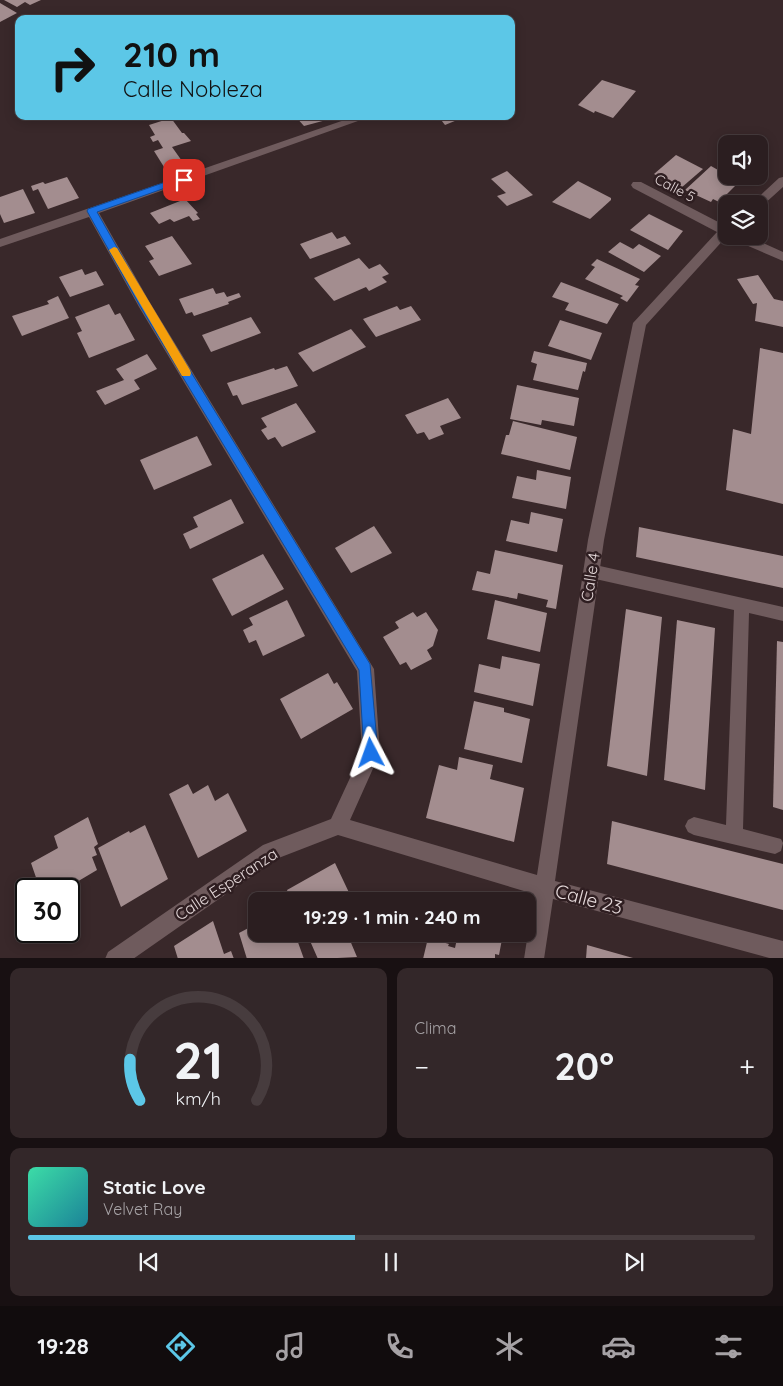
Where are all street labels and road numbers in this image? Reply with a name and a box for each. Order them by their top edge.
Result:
street label: Calle 5 [652,170,698,206]
street label: Calle 4 [576,551,604,603]
street label: Calle Esperanza [171,843,281,925]
street label: Calle 23 [553,878,625,920]

